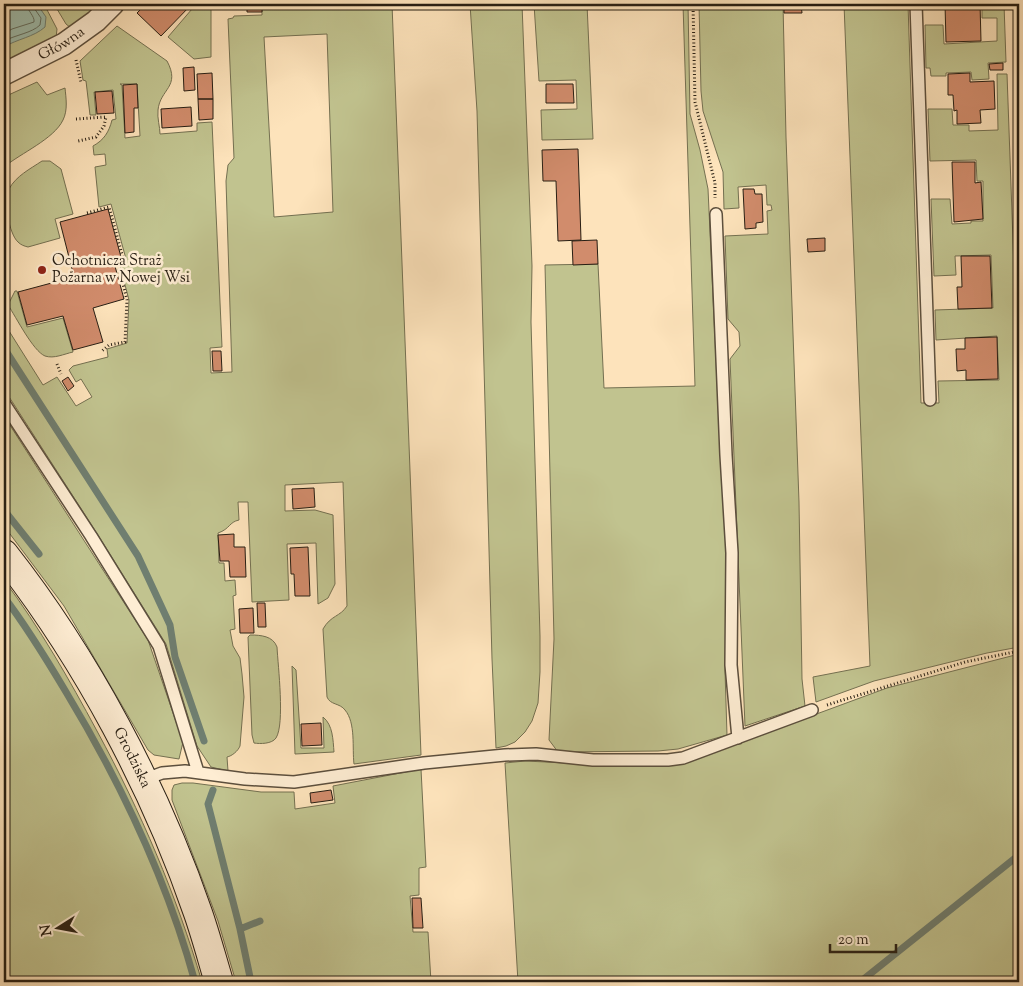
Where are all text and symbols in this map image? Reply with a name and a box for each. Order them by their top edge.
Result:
street label: Główna [35,22,89,66]
place label: Ochotnicza Straż Pożarna w Nowej Wsi [52,251,190,289]
marker: Ochotnicza Straż Pożarna w Nowej Wsi [36,264,48,276]
street label: Grodziska [108,724,156,792]
north arrow [32,904,82,954]
scale bar [830,921,897,953]
text: N [36,923,58,937]
text: 20 m [838,930,869,951]

